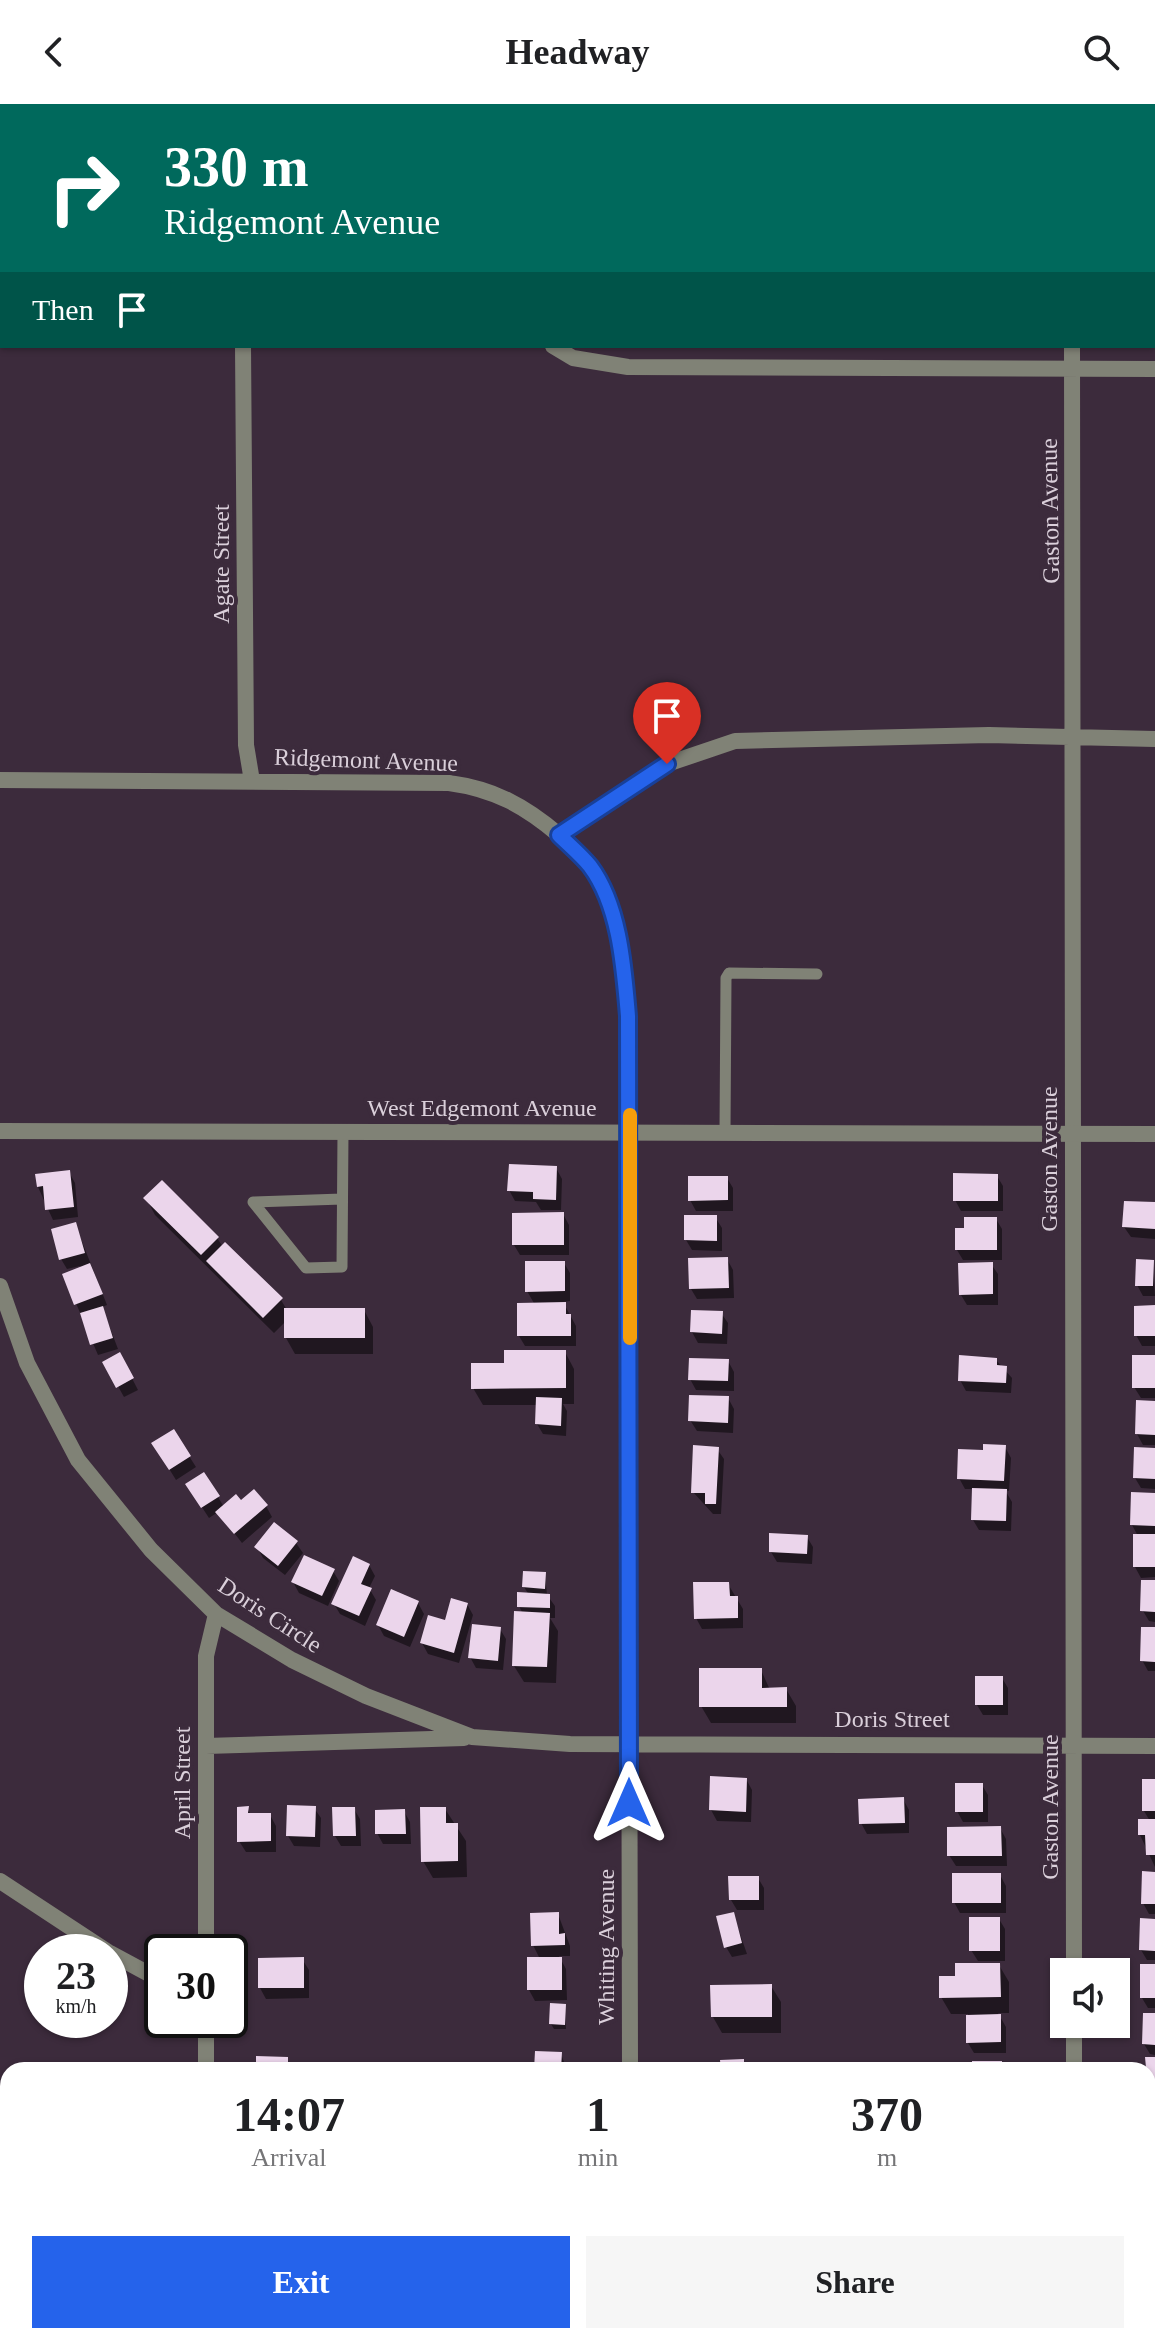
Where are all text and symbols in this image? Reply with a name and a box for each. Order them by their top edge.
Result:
icon: back [32,30,76,74]
icon: search [1079,30,1123,74]
text: Headway [506,32,650,72]
icon: right [32,136,136,240]
text: 330 m [164,136,309,198]
text: Ridgemont Avenue [164,202,440,242]
icon: arrive [110,288,154,332]
text: Then [32,293,94,326]
street label: Gaston Avenue [1036,438,1064,584]
street label: Agate Street [208,504,234,624]
pin [633,682,701,764]
icon: arrive [645,694,689,738]
street label: Ridgemont Avenue [274,744,458,776]
street label: Gaston Avenue [1036,1086,1062,1232]
street label: West Edgemont Avenue [367,1095,597,1121]
street label: Doris Circle [213,1572,327,1658]
street label: Doris Street [834,1706,950,1732]
street label: April Street [169,1726,195,1839]
street label: Gaston Avenue [1037,1734,1063,1880]
position arrow [587,1761,671,1845]
street label: Whiting Avenue [593,1869,619,2025]
speed limit sign: 30 [144,1934,248,2038]
text: 23 [56,1953,96,1998]
map controls [1050,1958,1130,2038]
button: sound [1050,1958,1130,2038]
text: km/h [55,1995,97,2017]
text: 14:07 [233,2088,345,2141]
text: 1 [586,2088,610,2141]
text: 370 [851,2088,923,2141]
text: Arrival [251,2143,326,2172]
text: min [578,2143,618,2172]
text: m [877,2143,897,2172]
button: Exit [32,2236,570,2328]
button: Share [586,2236,1124,2328]

